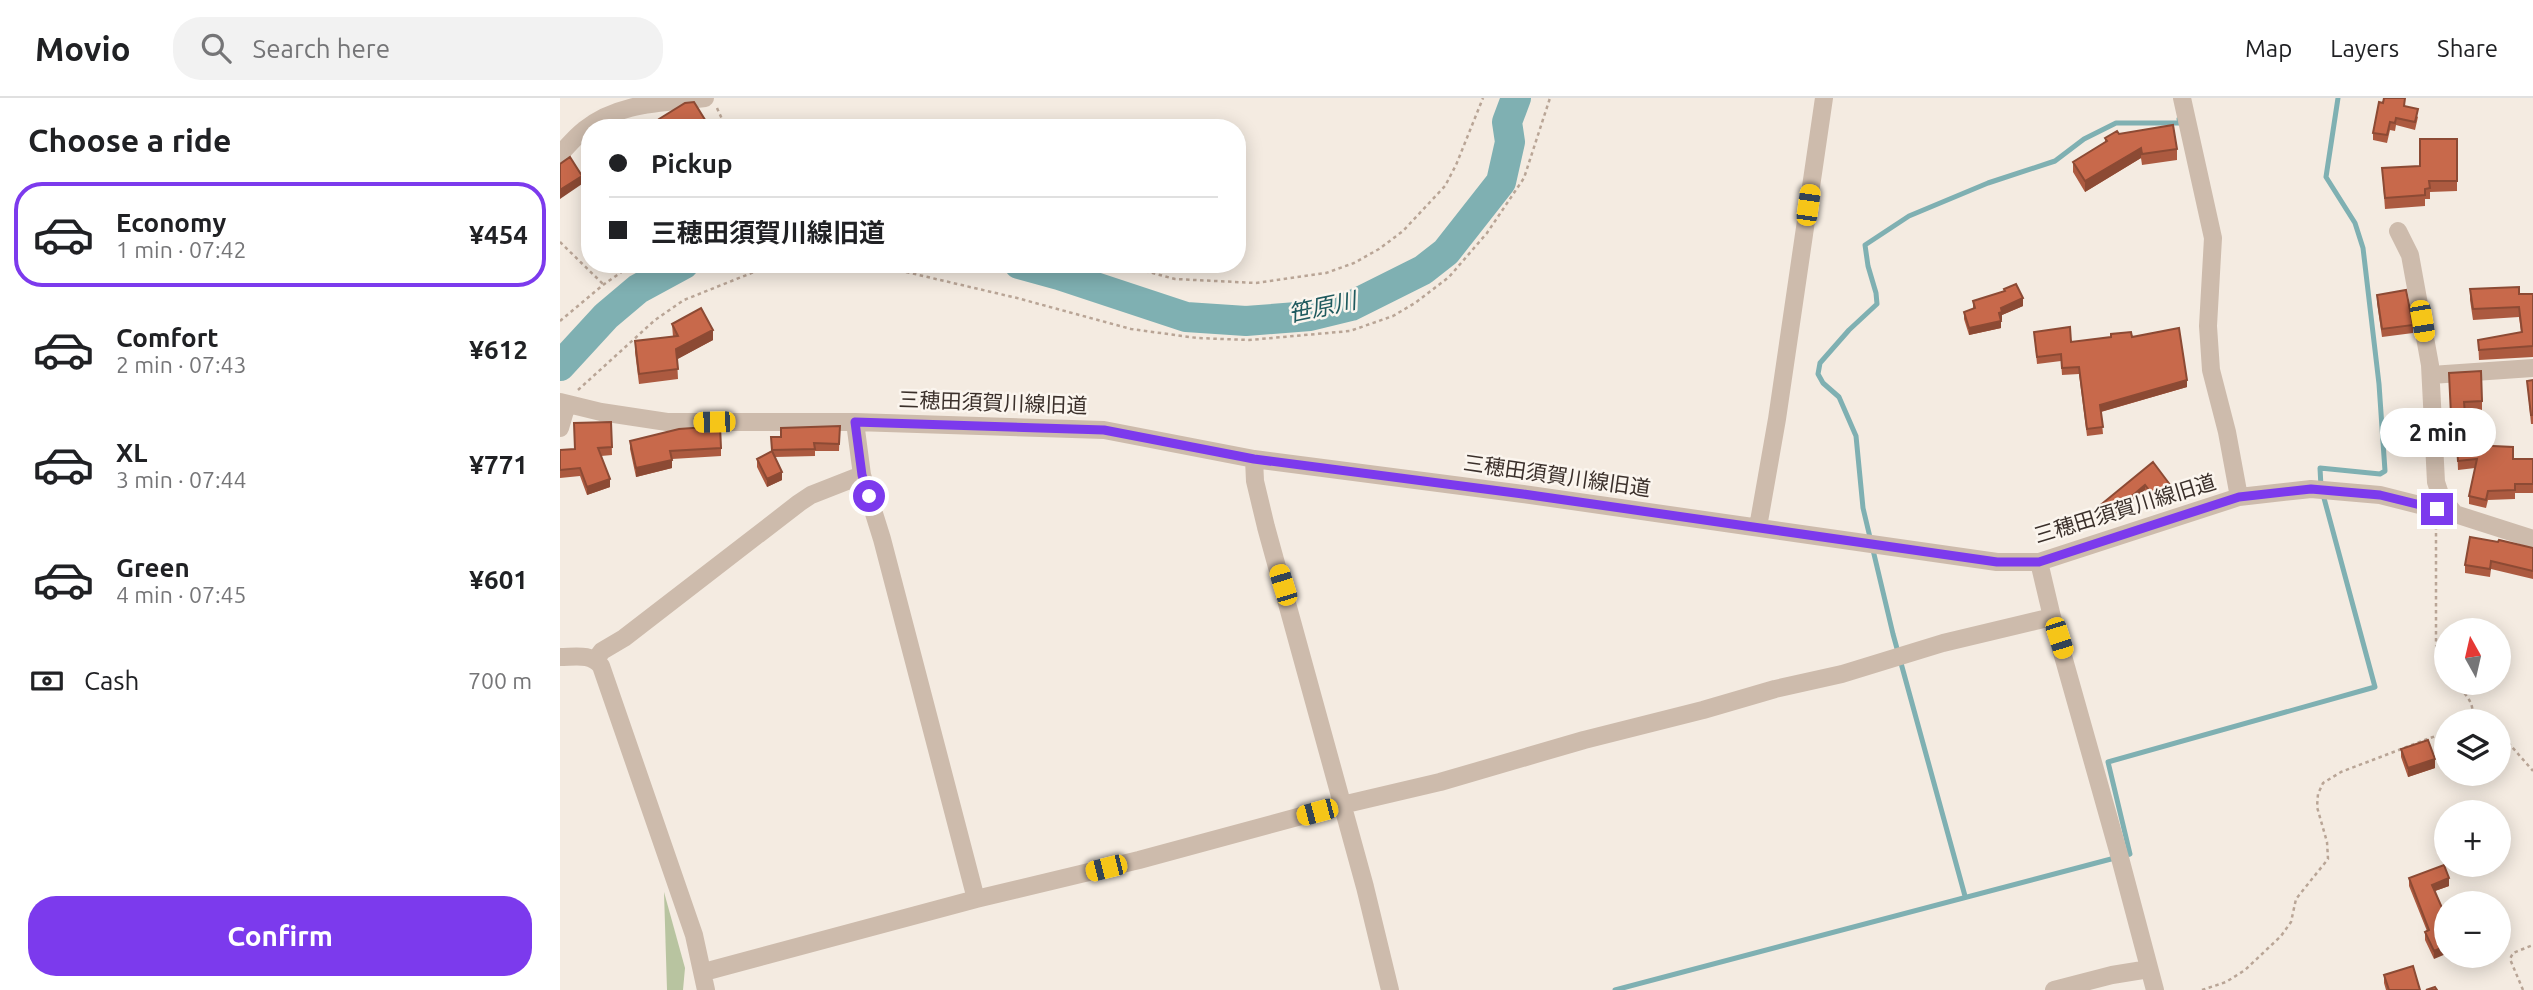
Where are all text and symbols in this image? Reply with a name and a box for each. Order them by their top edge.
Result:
search box [173,17,663,80]
icon: search [197,29,235,67]
text: Movio [35,30,131,67]
text: Search here [253,34,390,63]
text: Map [2245,35,2292,62]
text: Layers [2330,35,2399,62]
text: Share [2437,35,2498,62]
text: Choose a ride [28,122,231,158]
text: Pickup [651,149,733,178]
car [1795,183,1822,227]
icon: car [32,203,95,266]
text: Economy [116,208,226,237]
text: 三穂田須賀川線旧道 [651,218,885,247]
text: ¥454 [469,220,528,249]
text: 1 min · 07:42 [116,237,247,262]
water label: 笹原川 [1286,286,1361,326]
car [2409,298,2436,344]
icon: car [32,318,95,381]
text: Comfort [116,323,219,352]
text: ¥612 [469,335,528,364]
text: 2 min · 07:43 [116,352,247,377]
street label: 三穂田須賀川線旧道 [898,387,1088,417]
callout: 2 min [2379,408,2495,456]
car [693,411,736,433]
text: 2 min [2409,420,2467,445]
icon: car [32,433,95,496]
text: XL [116,438,147,467]
text: ¥771 [469,450,528,479]
street label: 三穂田須賀川線旧道 [1462,450,1652,500]
text: 3 min · 07:44 [116,467,247,492]
street label: 三穂田須賀川線旧道 [2031,469,2219,547]
route start [853,480,885,512]
route end [2421,493,2453,525]
icon: car [32,548,95,611]
text: Green [116,553,190,582]
car [1267,562,1300,608]
text: ¥601 [469,565,528,594]
text: 4 min · 07:45 [116,582,247,607]
car [2043,615,2076,661]
north arrow [2434,618,2511,695]
map controls [2434,618,2511,968]
icon: cash [28,662,66,700]
text: Cash [84,666,139,695]
text: 700 m [468,668,532,693]
button: layers [2434,709,2511,786]
car [1294,796,1341,828]
button: + [2434,800,2511,877]
car [1084,853,1129,883]
button: − [2434,891,2511,968]
button: Confirm [28,896,532,976]

